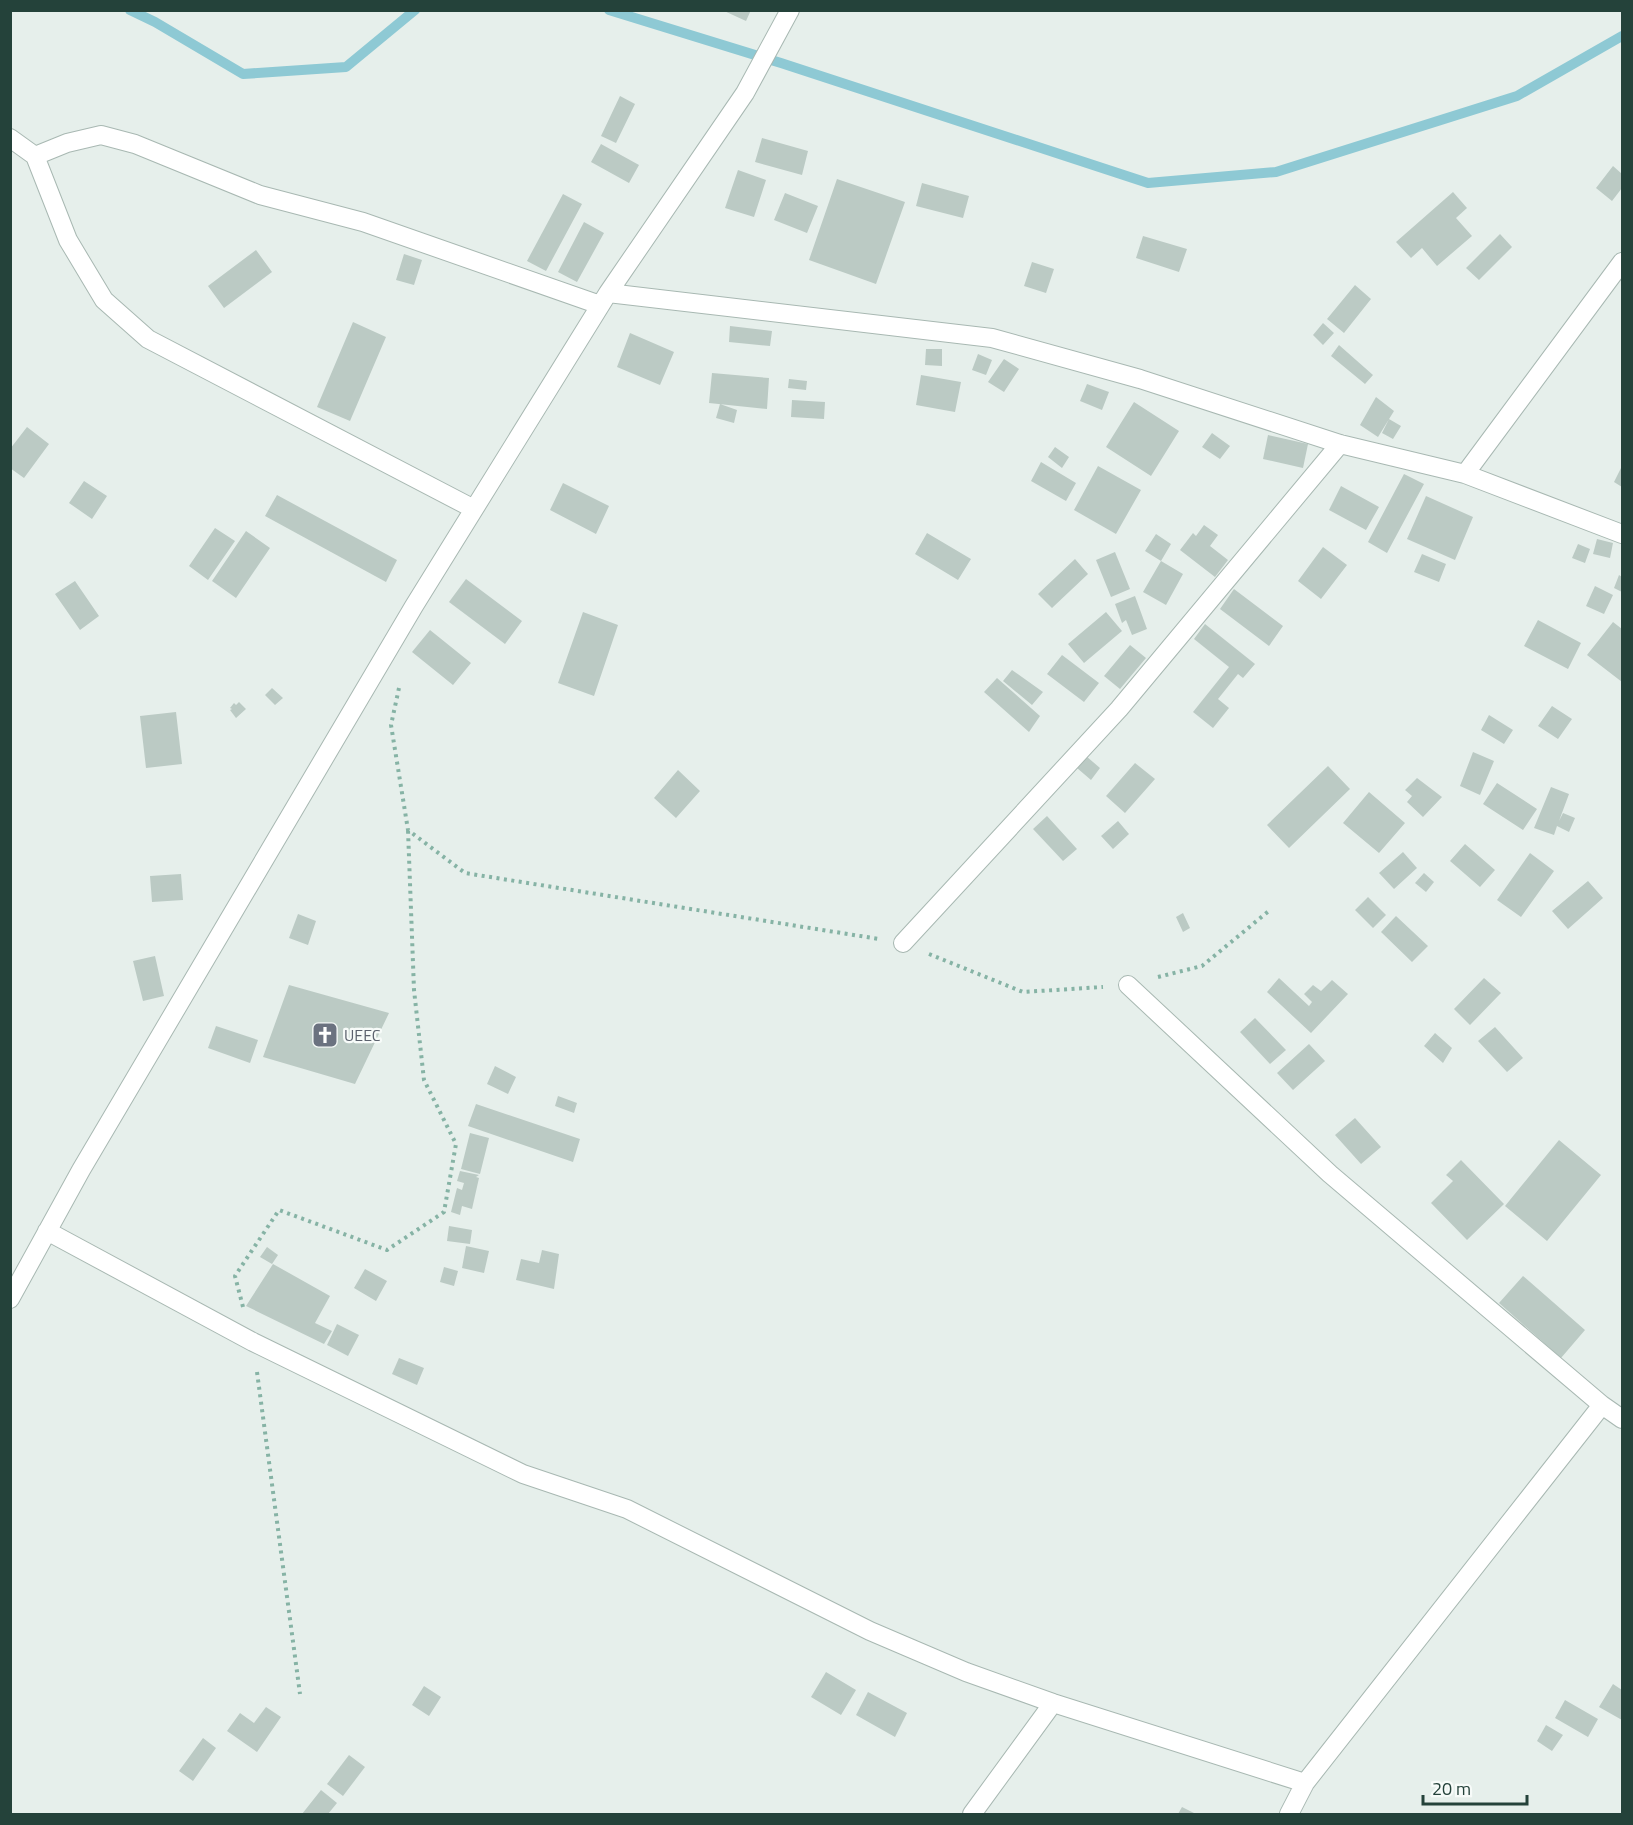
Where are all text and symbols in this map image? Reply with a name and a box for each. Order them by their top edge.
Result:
church icon: UEEC [310,1020,340,1050]
place label: UEEC [344,1023,381,1047]
scale bar [1423,1768,1526,1806]
text: 20 m [1432,1775,1471,1802]

